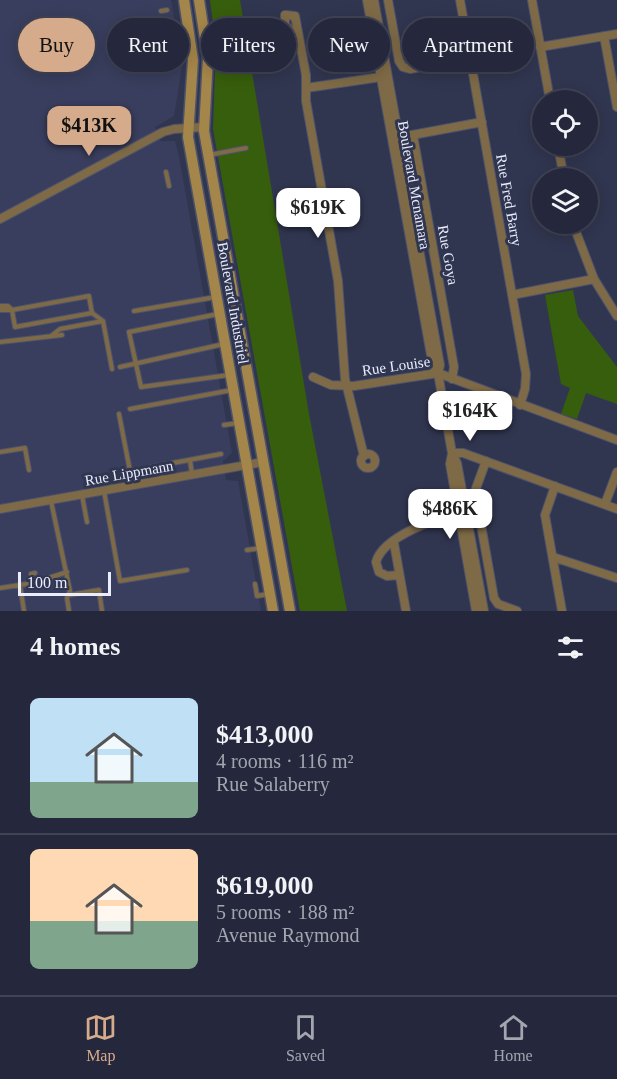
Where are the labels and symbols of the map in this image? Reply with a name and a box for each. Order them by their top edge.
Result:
pin: $413K [47,106,131,157]
street label: Boulevard Mcnamara [395,119,433,251]
street label: Rue Fred Barry [493,153,525,248]
pin: $619K [276,188,360,239]
street label: Rue Goya [435,224,461,286]
street label: Boulevard Industriel [214,241,252,365]
street label: Rue Louise [361,353,431,379]
pin: $164K [428,391,512,442]
street label: Rue Lippmann [84,457,175,489]
pin: $486K [408,489,492,540]
scale bar [18,569,111,596]

